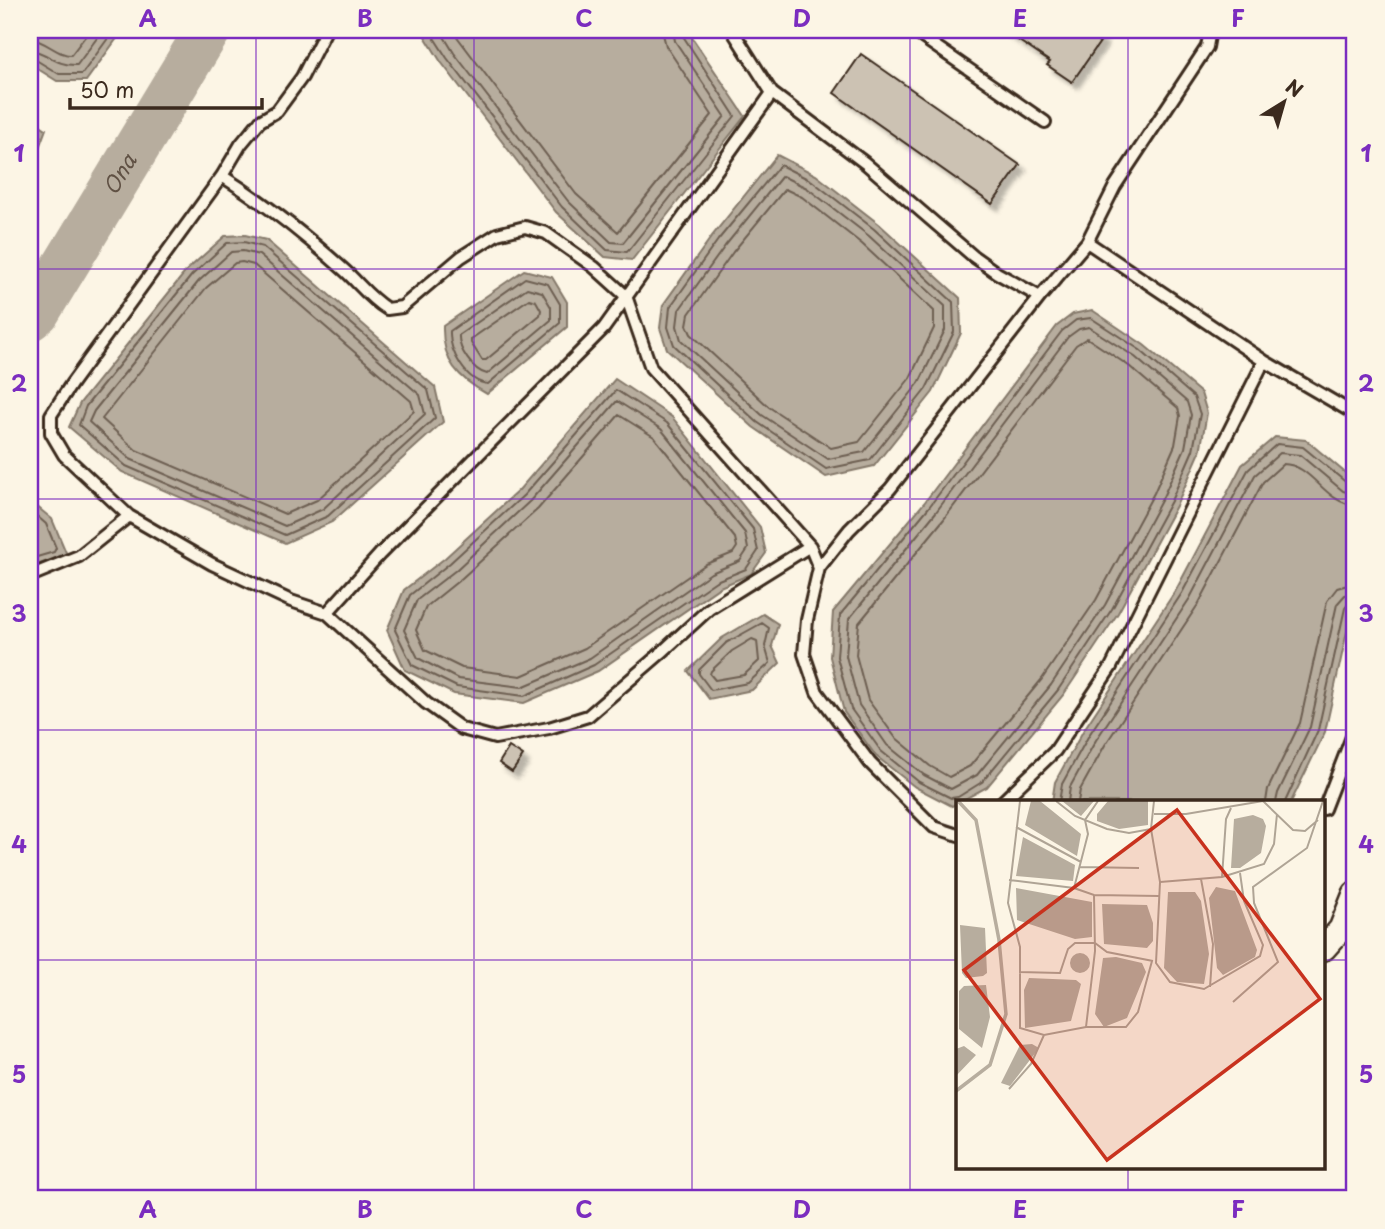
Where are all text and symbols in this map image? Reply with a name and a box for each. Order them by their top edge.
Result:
text: A [139,0,157,35]
text: B [357,0,373,35]
text: C [575,0,593,35]
text: D [793,0,811,35]
text: E [1013,0,1027,35]
text: F [1231,0,1245,35]
scale bar [70,66,262,110]
north arrow [1248,66,1318,136]
text: N [1280,72,1309,103]
text: 50 m [80,73,134,105]
text: 1 [14,135,25,170]
text: 1 [1361,135,1372,170]
water label: Ona [94,146,144,200]
text: 2 [11,365,27,400]
text: 2 [1358,365,1374,400]
text: 3 [11,595,27,630]
text: 3 [1358,595,1374,630]
inset map [956,800,1326,1170]
text: 4 [11,826,27,861]
text: 4 [1358,826,1374,861]
text: 5 [12,1056,26,1091]
text: 5 [1359,1056,1373,1091]
text: A [139,1191,157,1226]
text: B [357,1191,373,1226]
text: C [575,1191,593,1226]
text: D [793,1191,811,1226]
text: E [1013,1191,1027,1226]
text: F [1231,1191,1245,1226]

